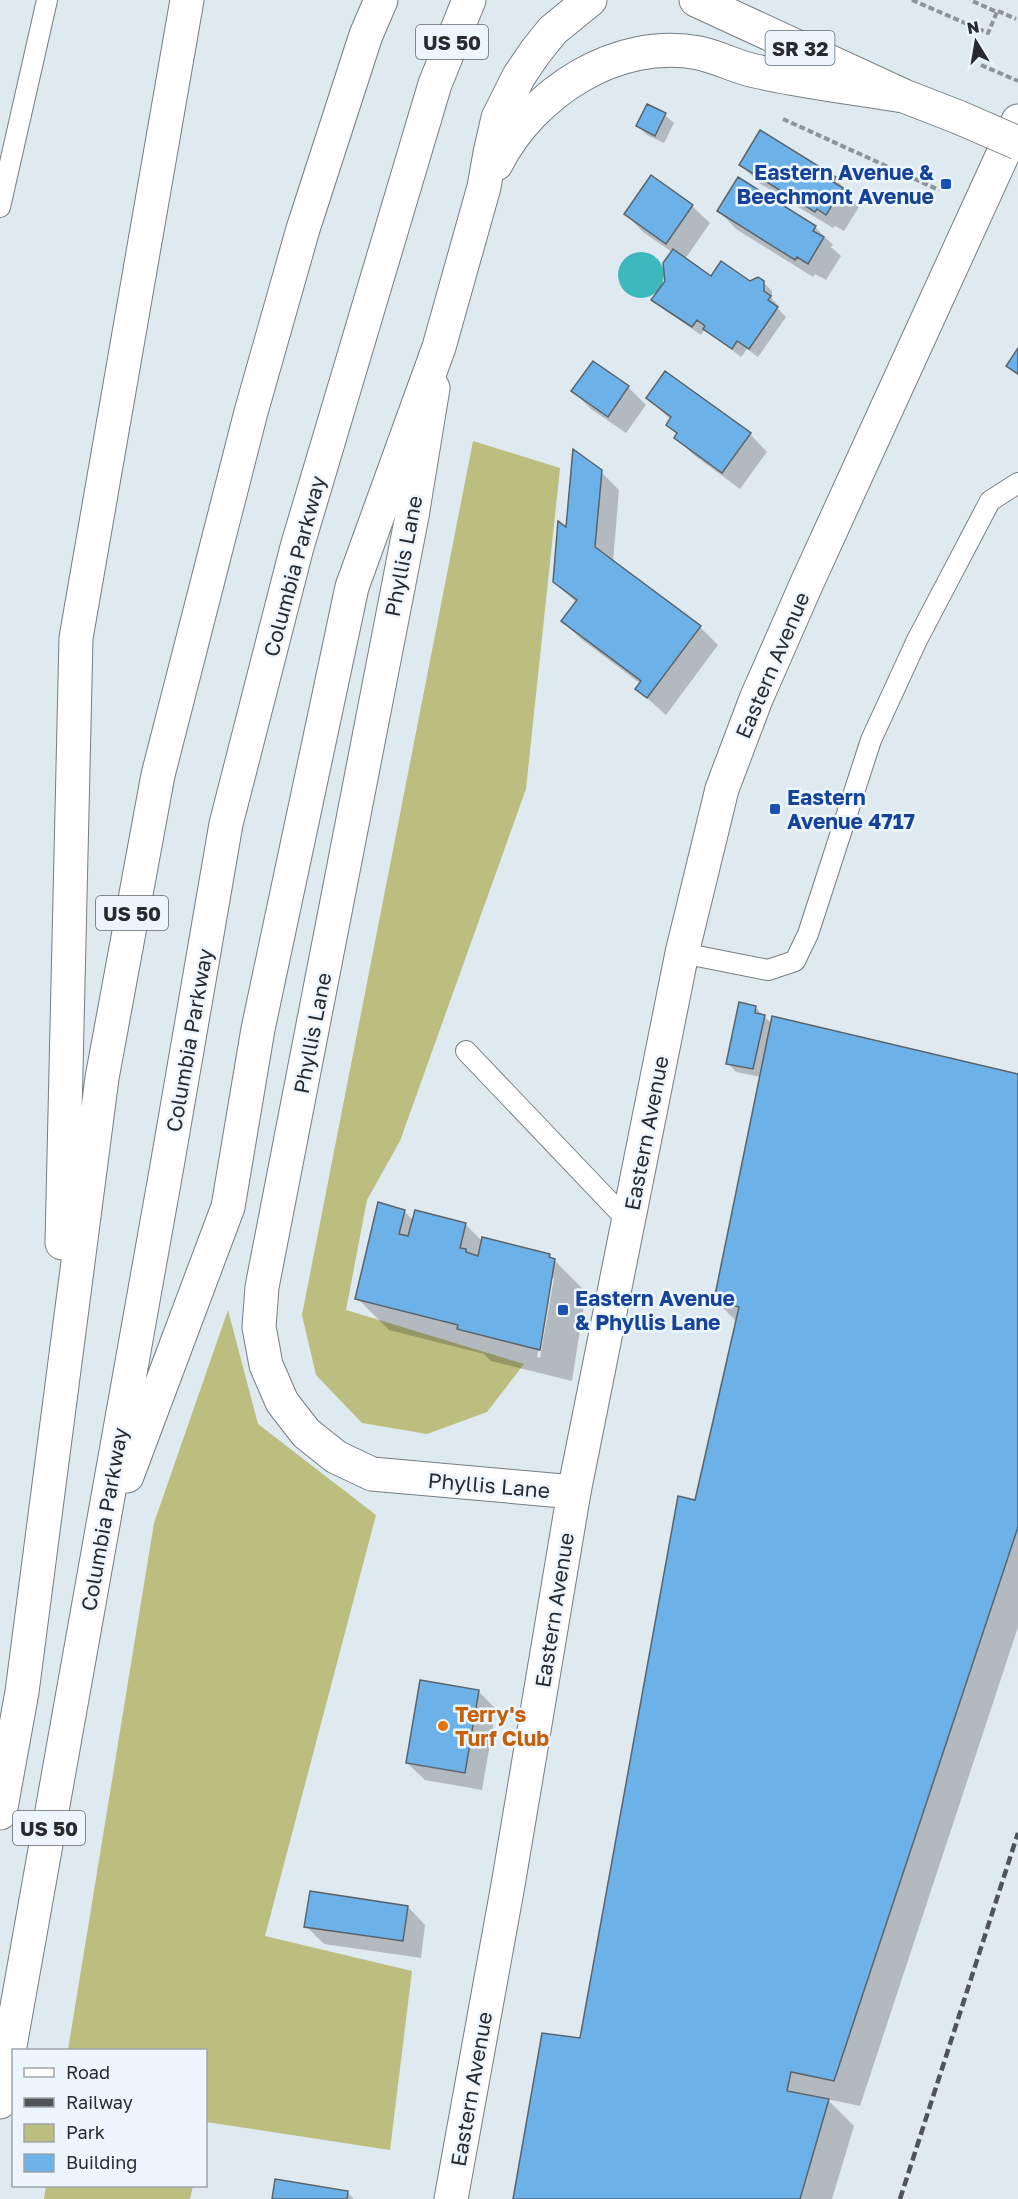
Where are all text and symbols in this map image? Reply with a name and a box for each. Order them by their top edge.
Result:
north arrow [946,12,1006,72]
text: N [965,16,981,38]
road number: US 50 [416,25,488,59]
road number: SR 32 [766,31,834,65]
place label: Eastern Avenue & Beechmont Avenue [736,159,934,209]
marker: Eastern Avenue & Beechmont Avenue [939,177,953,191]
street label: Columbia Parkway [257,473,331,659]
street label: Phyllis Lane [379,493,427,619]
street label: Eastern Avenue [729,588,815,742]
place label: Eastern Avenue 4717 [787,784,915,834]
marker: Eastern Avenue 4717 [768,802,782,816]
road number: US 50 [96,896,168,930]
street label: Columbia Parkway [160,946,218,1134]
street label: Phyllis Lane [288,970,336,1096]
street label: Eastern Avenue [618,1054,674,1212]
place label: Eastern Avenue & Phyllis Lane [575,1285,735,1335]
marker: Eastern Avenue & Phyllis Lane [556,1303,570,1317]
street label: Columbia Parkway [75,1425,133,1613]
street label: Phyllis Lane [427,1467,551,1503]
street label: Eastern Avenue [529,1531,579,1689]
place label: Terry's Turf Club [455,1701,549,1751]
marker: Terry's Turf Club [436,1719,450,1733]
road number: US 50 [13,1811,85,1845]
street label: Eastern Avenue [445,2010,497,2168]
legend [12,2049,207,2187]
text: Road [66,2061,110,2083]
text: Railway [66,2091,133,2113]
text: Park [66,2121,105,2143]
text: Building [66,2151,137,2173]

